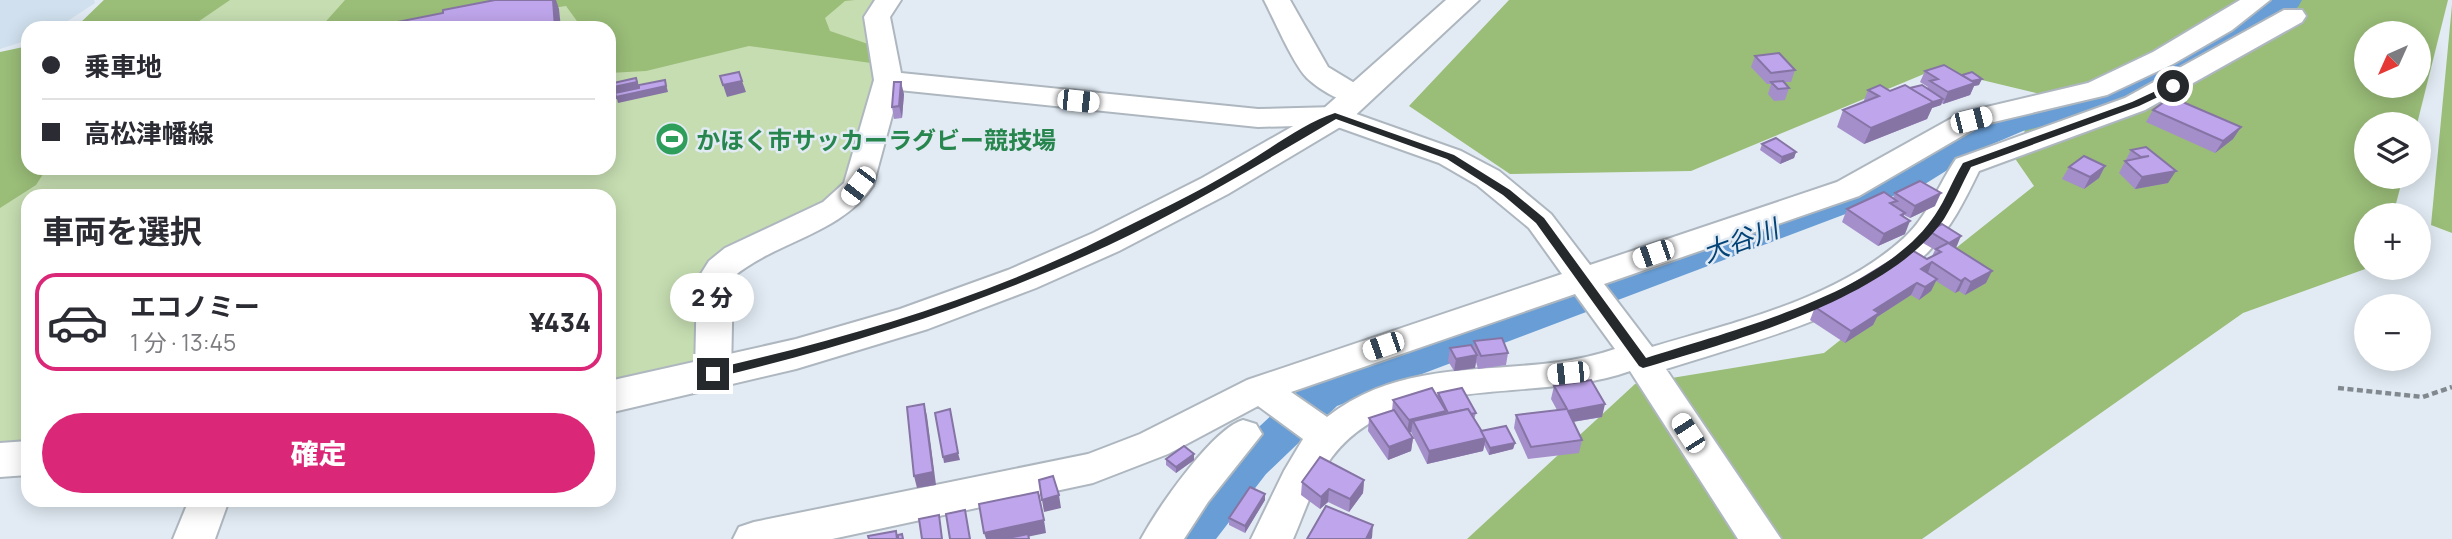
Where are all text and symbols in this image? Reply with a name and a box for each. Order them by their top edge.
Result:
north arrow [2354,21,2431,98]
map controls [2354,21,2431,371]
text: 乗車地 [84,48,162,84]
route start [2157,70,2189,102]
car [1057,88,1100,114]
car [1949,105,1994,135]
button: layers [2354,112,2431,189]
text: 高松津幡線 [84,115,214,151]
sports icon: かほく市サッカーラグビー競技場 [653,120,691,158]
place label: かほく市サッカーラグビー競技場 [696,123,1056,156]
car [837,163,880,209]
button: + [2354,203,2431,280]
text: 車両を選択 [42,209,202,253]
water label: 大谷川 [1697,209,1786,270]
car [1630,237,1677,271]
callout: 2 分 [671,272,755,322]
text: 2 分 [691,281,733,313]
text: エコノミー [130,288,260,324]
icon: car [46,291,109,354]
button: − [2354,294,2431,371]
text: ¥434 [529,304,591,340]
text: 1 分 · 13:45 [130,326,236,358]
car [1360,329,1407,363]
route end [697,358,729,390]
car [1547,360,1590,386]
car [1668,410,1709,456]
button: 確定 [42,413,595,493]

